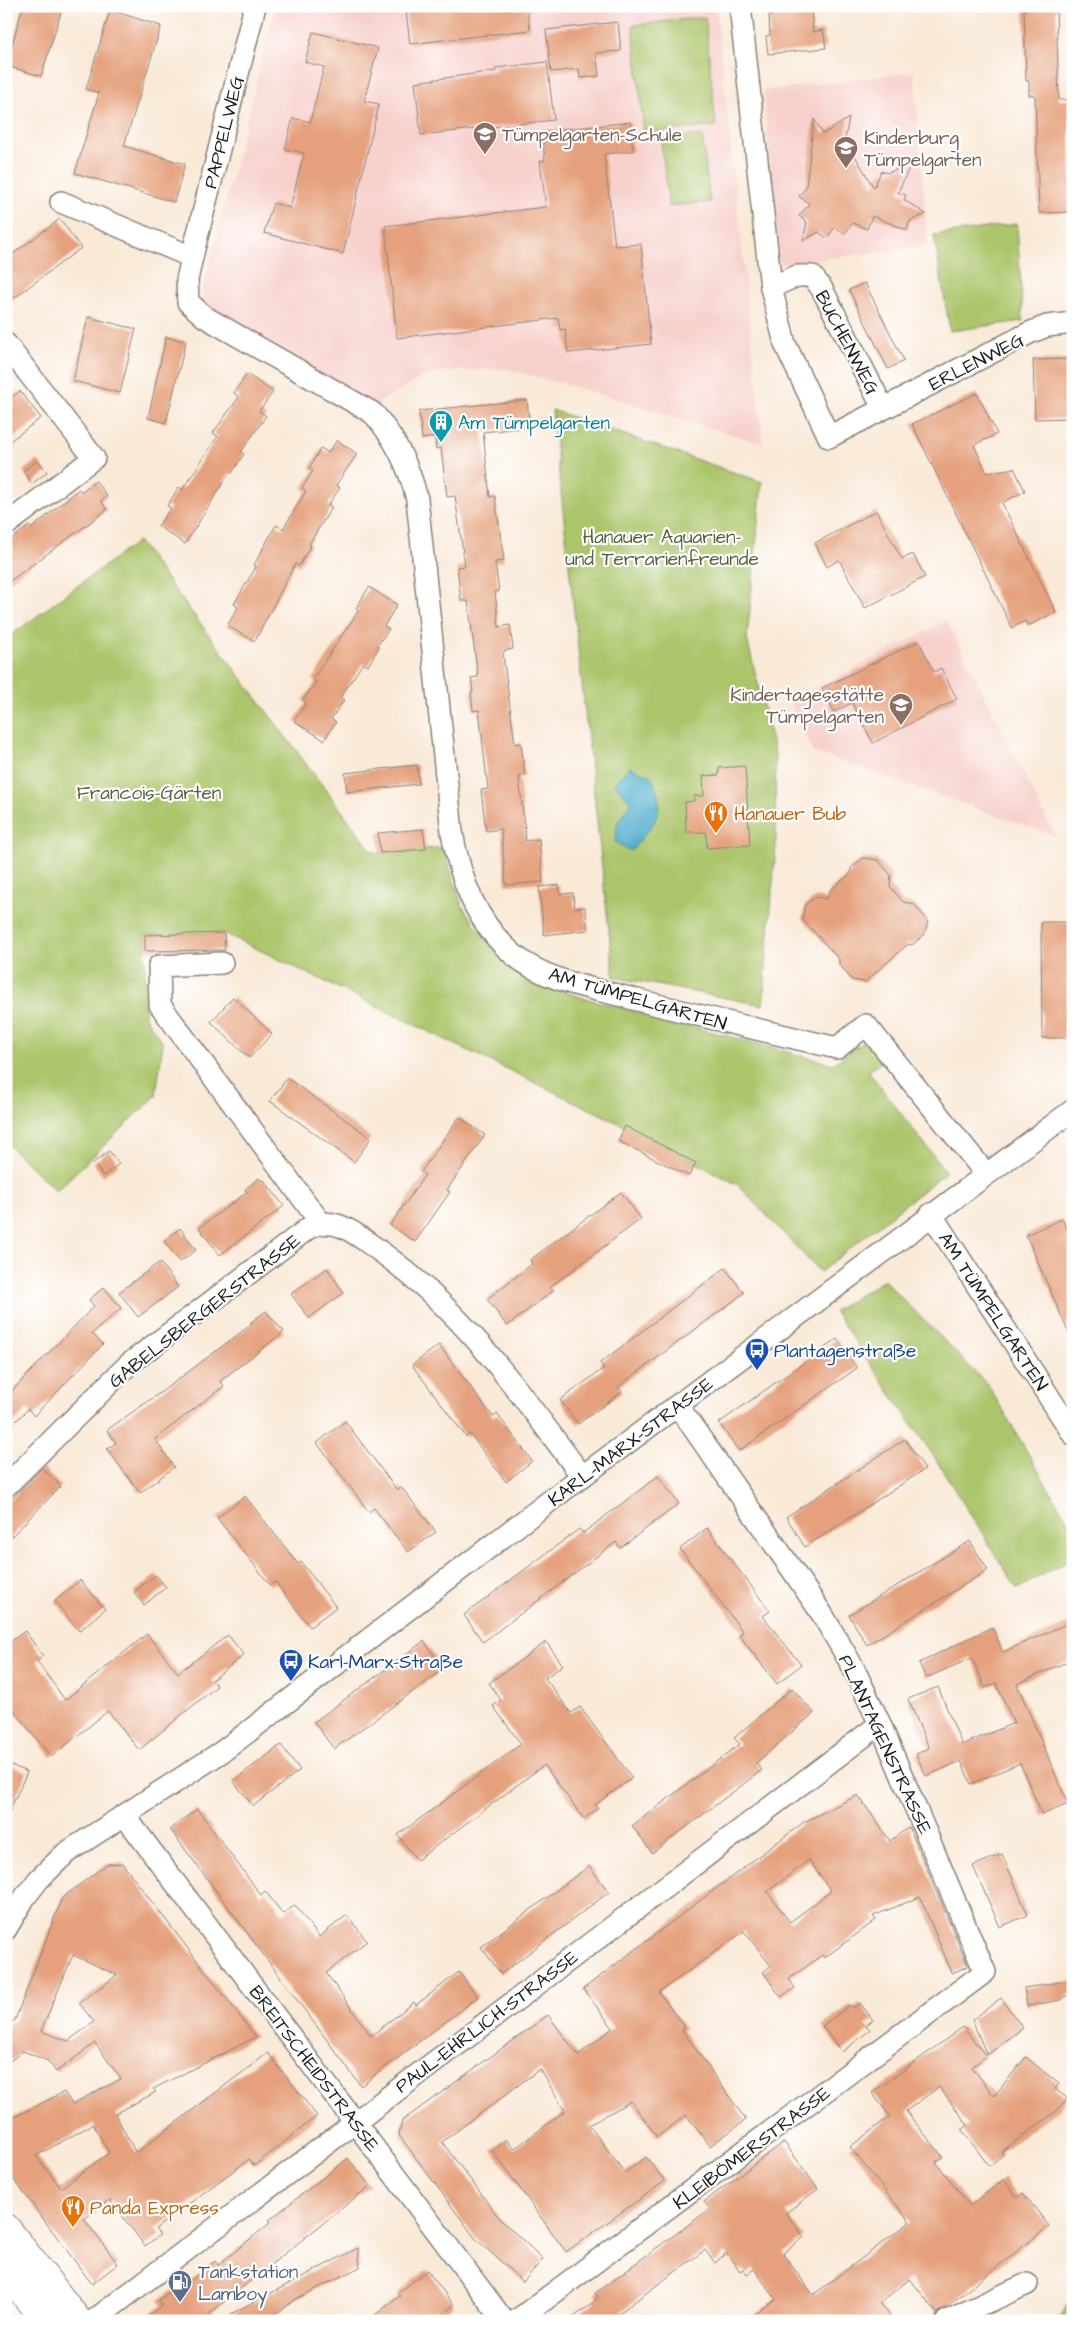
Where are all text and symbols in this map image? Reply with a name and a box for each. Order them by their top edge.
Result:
street label: PAPPELWEG [197,73,251,192]
school or university icon: Tümpelgarten-Schule [472,121,498,155]
place label: Tümpelgarten-Schule [502,122,682,150]
place label: Kinderburg Tümpelgarten [864,125,982,175]
school or university icon: Kinderburg Tümpelgarten [833,135,859,169]
street label: BUCHENWEG [808,286,885,400]
street label: ERLENWEG [924,327,1029,398]
building icon: Am Tümpelgarten [428,409,454,443]
place label: Am Tümpelgarten [458,410,610,438]
park label: Hanauer Aquarien- und Terrarienfreunde [565,524,759,573]
place label: Kindertagesstätte Tümpelgarten [730,682,884,732]
school or university icon: Kindertagesstätte Tümpelgarten [888,692,914,726]
park label: Francois-Gärten [77,780,221,807]
restaurant icon: Hanauer Bub [703,800,729,834]
place label: Hanauer Bub [734,801,847,828]
street label: AM TÜMPELGARTEN [545,961,730,1038]
street label: AM TÜMPELGARTEN [931,1227,1054,1396]
street label: GABELSBERGERSTRASSE [103,1228,307,1395]
bus stop icon: Plantagenstraße [744,1337,770,1371]
place label: Plantagenstraße [774,1338,916,1366]
street label: KARL-MARX-STRASSE [543,1371,719,1513]
bus stop icon: Karl-Marx-Straße [278,1648,304,1682]
place label: Karl-Marx-Straße [308,1649,463,1676]
street label: PLANTAGENSTRASSE [831,1651,938,1839]
street label: PAUL-EHRLICH-STRASSE [390,1944,584,2100]
street label: BREITSCHEIDSTRASSE [242,1980,385,2158]
street label: KLEIBÖMERSTRASSE [668,2080,836,2216]
restaurant icon: Panda Express [60,2194,86,2228]
place label: Panda Express [90,2195,219,2222]
place label: Tankstation Lamboy [198,2259,298,2309]
fuel station icon: Tankstation Lamboy [167,2269,193,2303]

